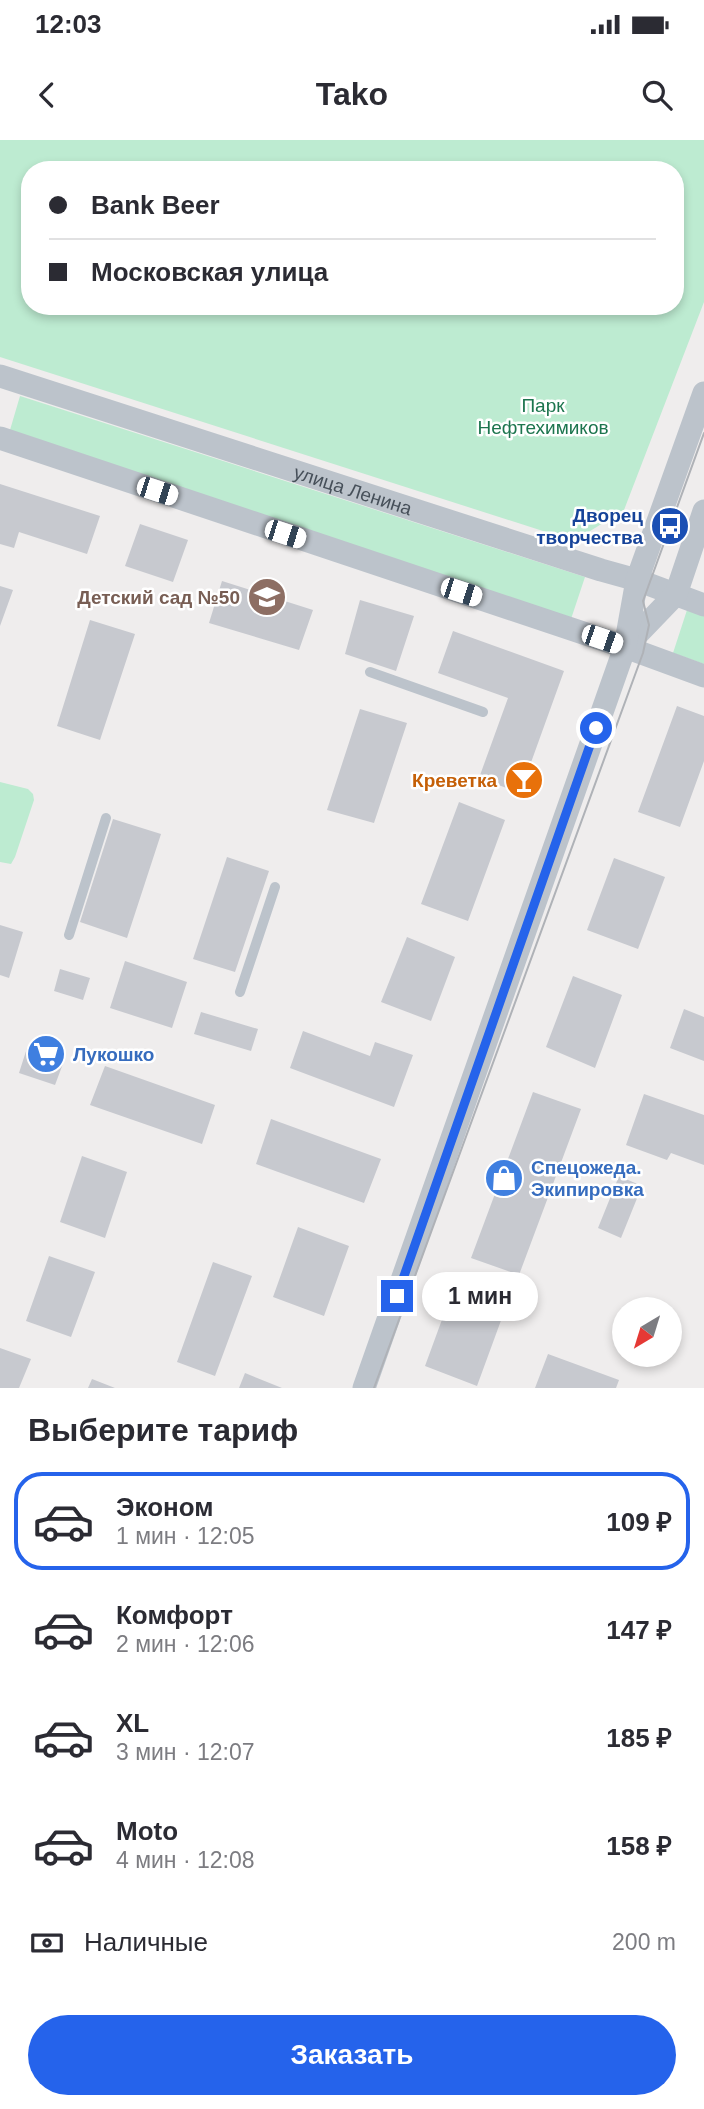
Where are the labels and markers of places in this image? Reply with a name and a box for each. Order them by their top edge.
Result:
place label: Дворец творчества [536,505,643,548]
bus stop icon: Дворец творчества [649,505,691,547]
school or university icon: Детский сад №50 [246,576,288,618]
place label: Детский сад №50 [77,587,240,608]
bar icon: Креветка [503,759,545,801]
place label: Креветка [412,770,497,791]
supermarket icon: Лукошко [25,1033,67,1075]
place label: Лукошко [73,1044,154,1065]
shop icon: Спецожеда. Экипировка [483,1157,525,1199]
place label: Спецожеда. Экипировка [531,1157,644,1200]

